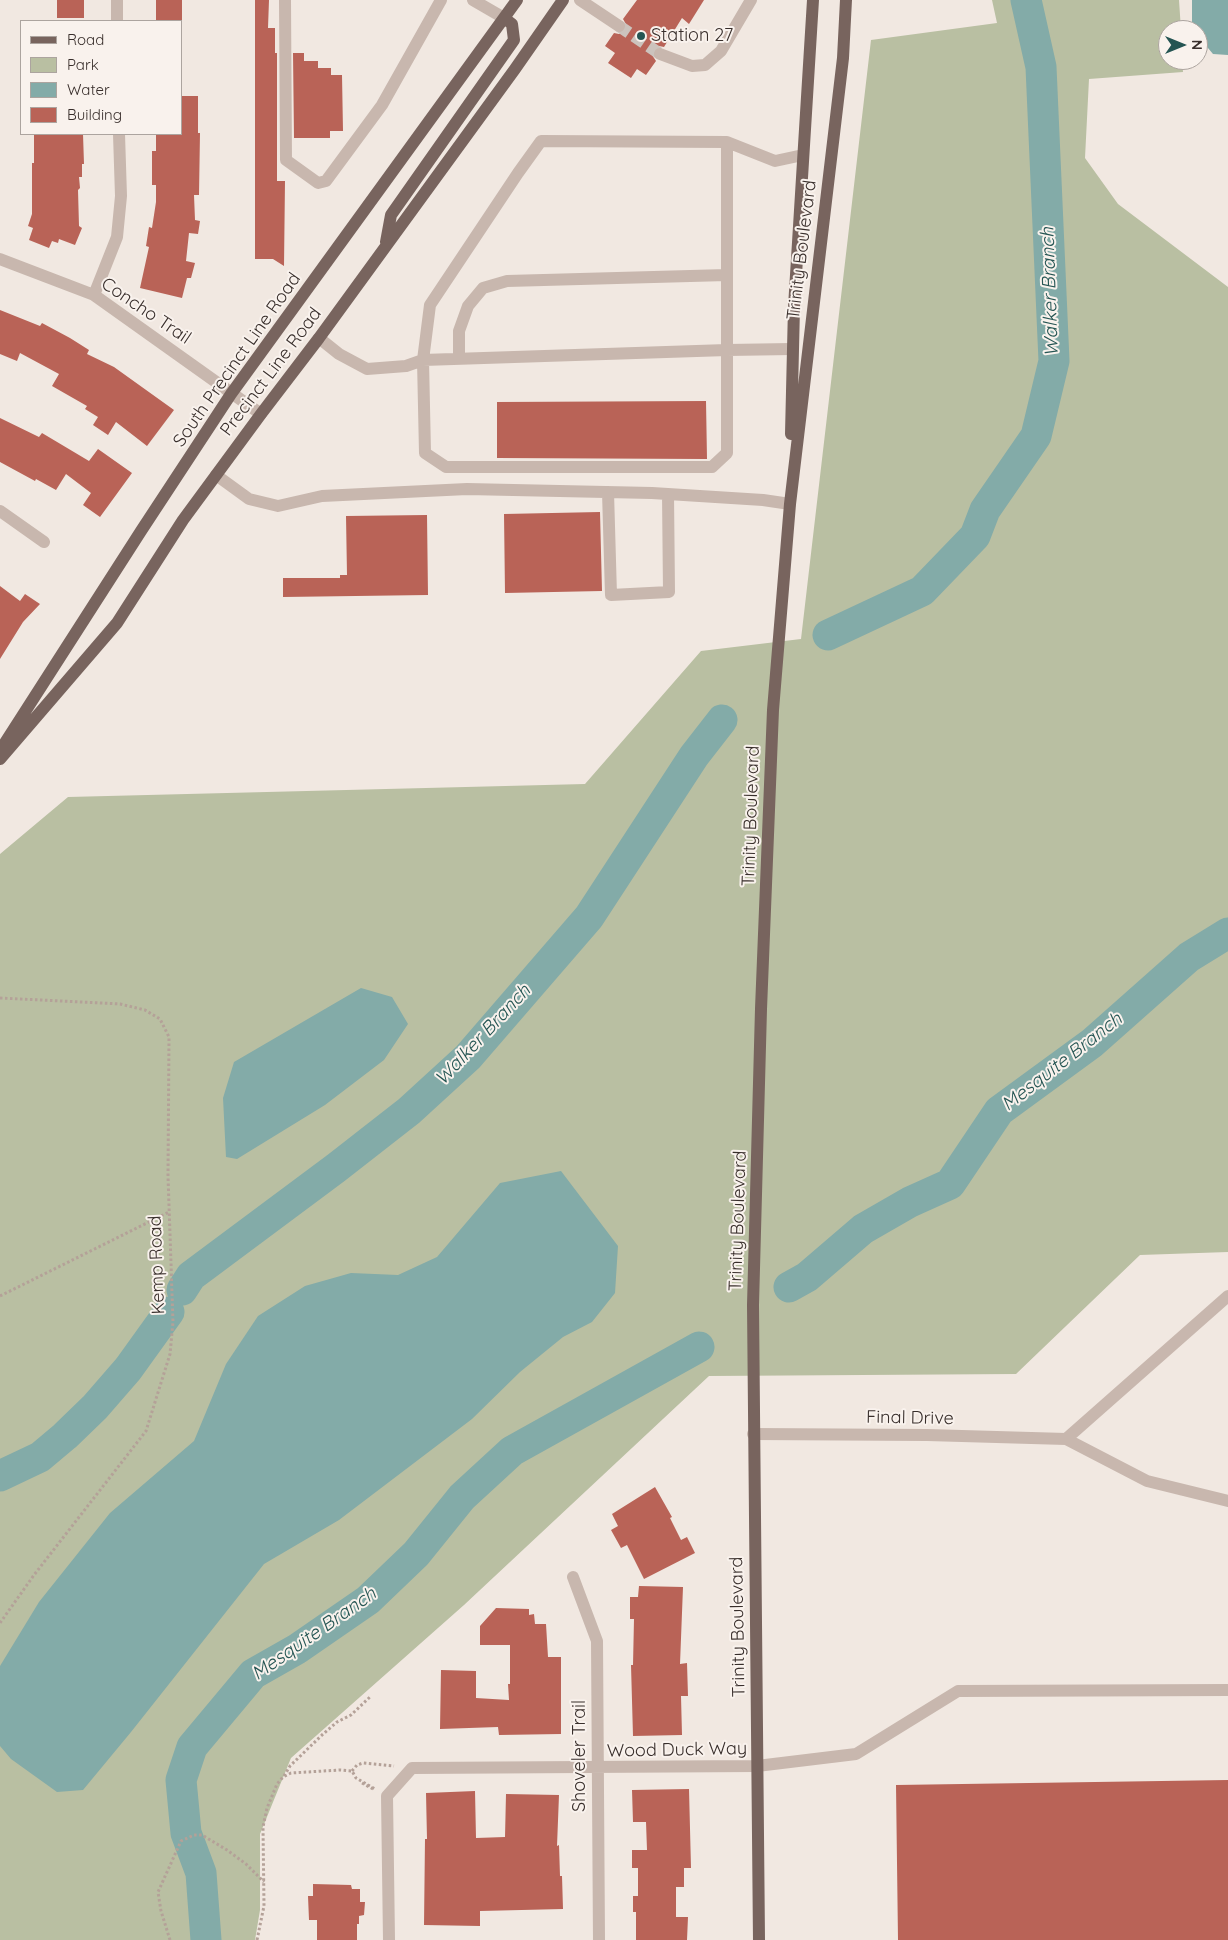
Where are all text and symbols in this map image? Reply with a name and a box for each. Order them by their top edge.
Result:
legend [20,20,182,135]
north arrow [1158,20,1208,70]
place label: Station 27 [651,25,733,47]
text: Road [67,30,104,49]
marker: Station 27 [635,30,647,42]
text: N [1188,40,1206,50]
text: Park [67,55,99,74]
text: Water [67,80,110,99]
text: Building [67,105,122,124]
street label: Trinity Boulevard [783,179,821,321]
water label: Walker Branch [1036,227,1064,357]
street label: South Precinct Line Road [169,269,305,451]
street label: Concho Trail [97,273,195,349]
street label: Precinct Line Road [216,304,326,440]
street label: Trinity Boulevard [738,745,764,887]
water label: Walker Branch [430,980,536,1090]
water label: Mesquite Branch [997,1008,1127,1116]
street label: Trinity Boulevard [725,1150,751,1292]
street label: Kemp Road [144,1215,170,1315]
street label: Final Drive [866,1406,954,1430]
street label: Trinity Boulevard [726,1556,750,1698]
water label: Mesquite Branch [247,1583,381,1685]
street label: Shoveler Trail [569,1700,591,1812]
street label: Wood Duck Way [607,1738,747,1762]

